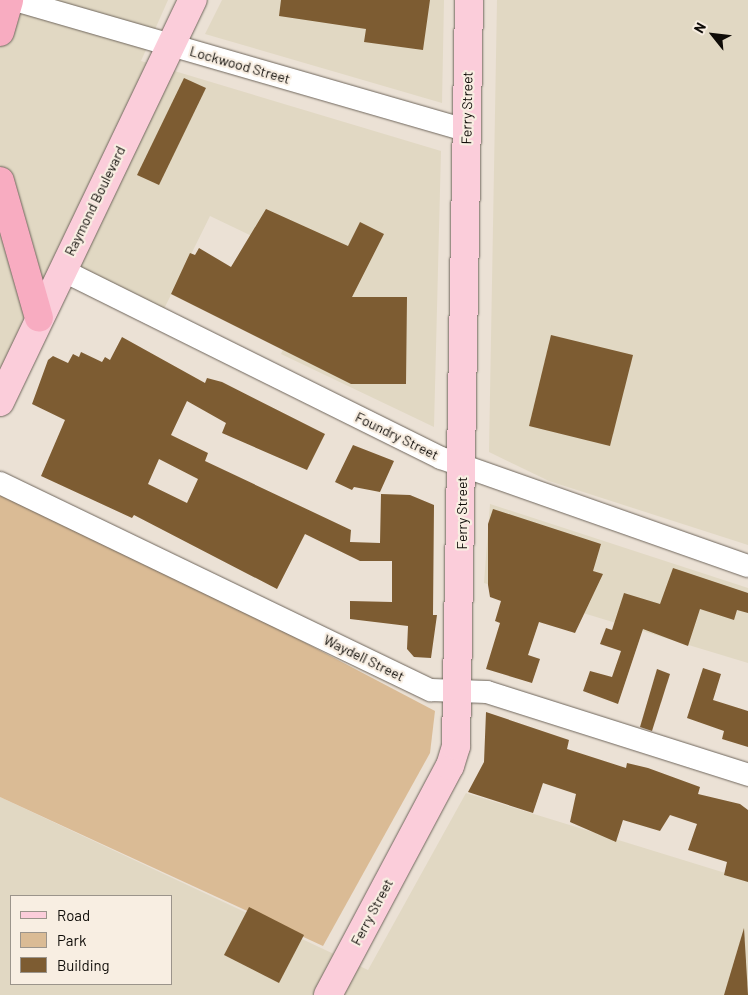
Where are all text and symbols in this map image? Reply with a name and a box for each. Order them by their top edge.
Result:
north arrow [688,10,738,60]
text: N [690,19,709,36]
street label: Lockwood Street [188,43,292,87]
street label: Ferry Street [458,71,476,145]
street label: Raymond Boulevard [61,143,129,259]
street label: Foundry Street [353,409,441,463]
street label: Ferry Street [454,477,470,549]
street label: Waydell Street [321,631,407,685]
street label: Ferry Street [347,876,397,948]
legend [10,895,172,985]
text: Road [57,906,90,924]
text: Park [57,931,86,949]
text: Building [57,956,110,974]

